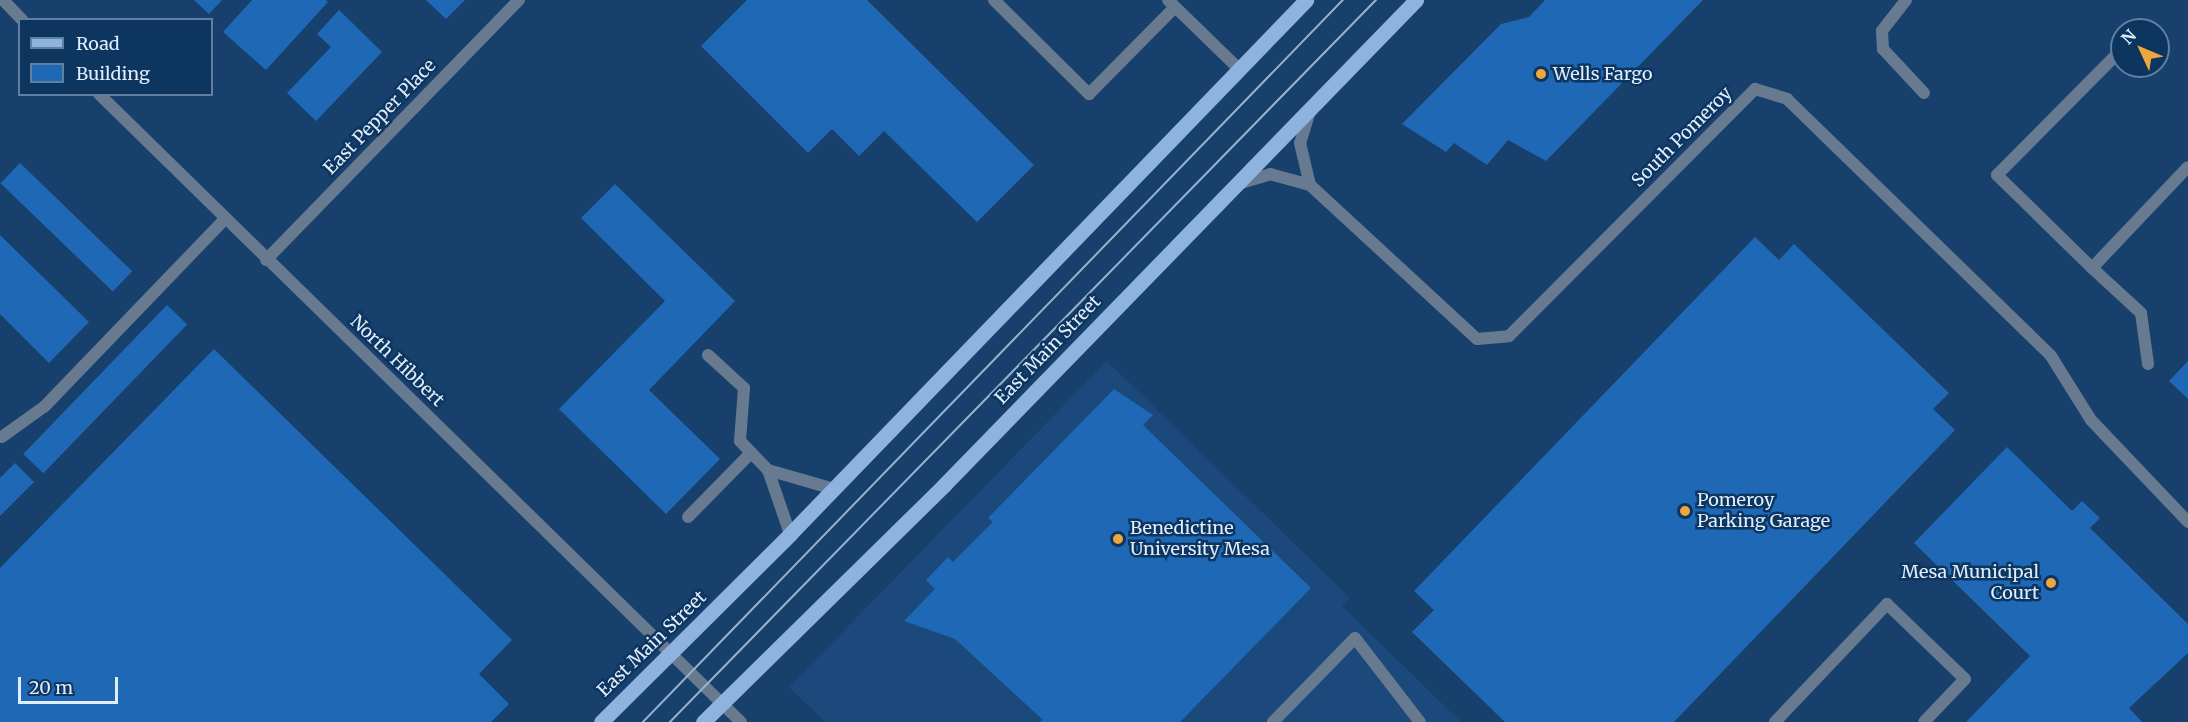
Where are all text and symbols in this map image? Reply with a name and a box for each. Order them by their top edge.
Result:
legend [18,18,213,96]
north arrow [2110,18,2170,78]
text: N [2117,25,2140,48]
text: Road [76,32,120,55]
street label: East Pepper Place [319,55,441,179]
text: Building [76,62,150,85]
place label: Wells Fargo [1553,63,1653,85]
marker: Wells Fargo [1534,67,1548,81]
street label: South Pomeroy [1627,82,1737,192]
street label: East Main Street [991,291,1105,409]
street label: North Hibbert [346,311,448,411]
place label: Pomeroy Parking Garage [1697,490,1830,532]
marker: Pomeroy Parking Garage [1678,504,1692,518]
place label: Benedictine University Mesa [1130,518,1270,560]
marker: Benedictine University Mesa [1111,532,1125,546]
place label: Mesa Municipal Court [1901,562,2039,604]
marker: Mesa Municipal Court [2044,576,2058,590]
street label: East Main Street [593,587,711,701]
scale bar [21,665,122,703]
text: 20 m [29,676,73,699]

